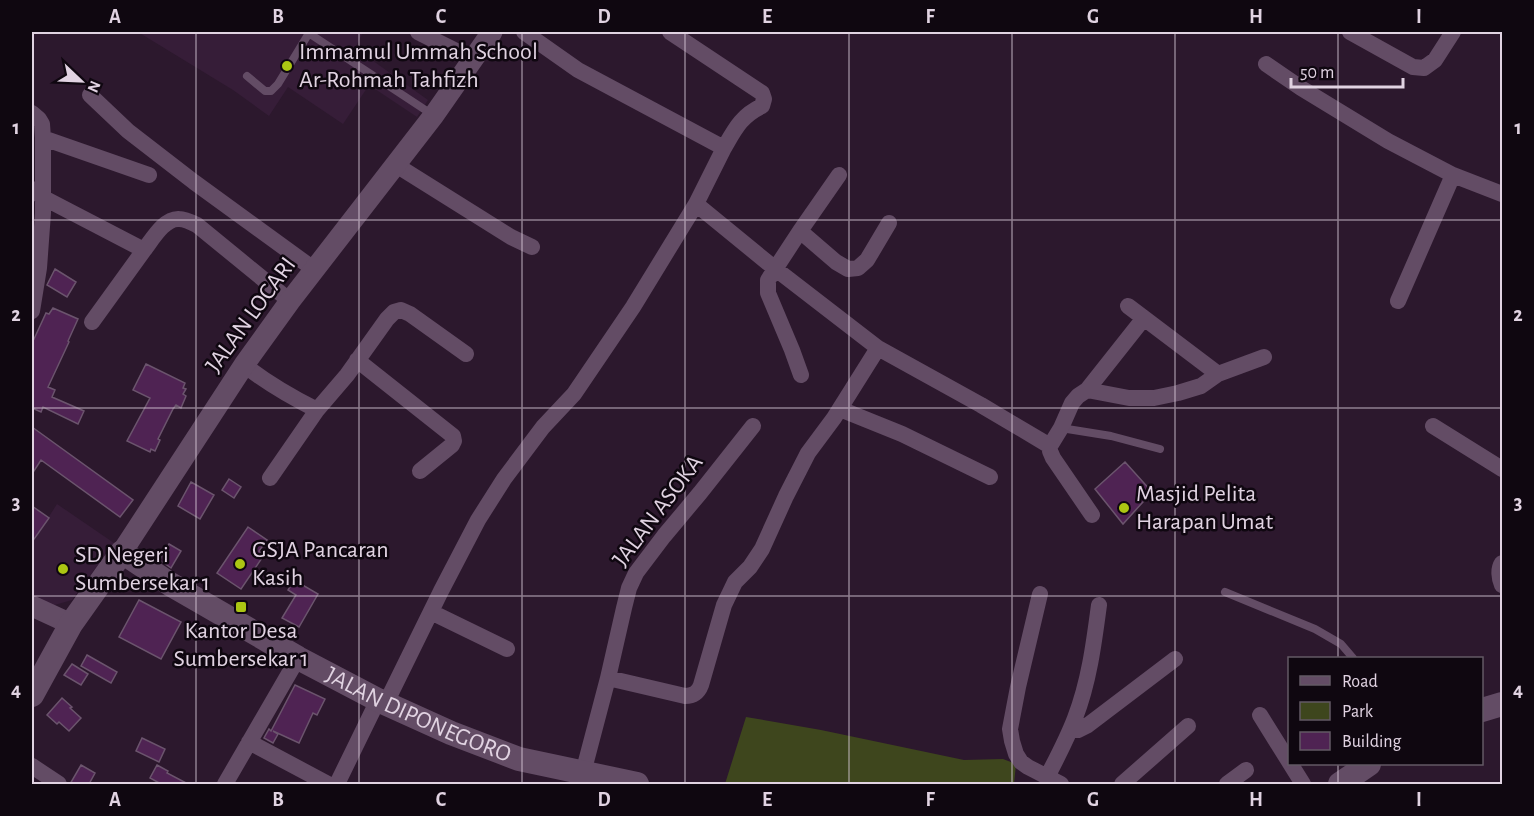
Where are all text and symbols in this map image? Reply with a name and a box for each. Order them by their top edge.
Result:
text: A [109,7,121,27]
text: B [272,7,284,27]
text: C [436,7,447,27]
text: D [597,7,611,27]
text: E [762,7,772,27]
text: F [925,7,935,27]
text: G [1087,7,1099,27]
text: H [1249,7,1263,27]
text: I [1416,7,1422,27]
place label: Immamul Ummah School Ar-Rohmah Tahfizh [299,40,538,92]
north arrow [51,51,111,111]
scale bar [1291,51,1404,89]
marker: Immamul Ummah School Ar-Rohmah Tahfizh [280,59,294,73]
text: 50 m [1300,64,1334,82]
text: N [84,78,103,95]
text: 1 [12,118,20,138]
text: 1 [1514,118,1522,138]
street label: JALAN LOCARI [201,253,301,377]
text: 2 [11,305,21,325]
text: 2 [1513,305,1523,325]
street label: JALAN ASOKA [608,451,708,571]
place label: Masjid Pelita Harapan Umat [1136,482,1274,534]
text: 3 [12,493,20,513]
text: 3 [1514,493,1522,513]
marker: Masjid Pelita Harapan Umat [1117,501,1131,515]
place label: GSJA Pancaran Kasih [252,538,389,590]
place label: SD Negeri Sumbersekar 1 [75,543,210,595]
marker: GSJA Pancaran Kasih [233,557,247,571]
marker: SD Negeri Sumbersekar 1 [56,562,70,576]
marker: Kantor Desa Sumbersekar 1 [234,600,248,614]
place label: Kantor Desa Sumbersekar 1 [174,619,308,671]
legend [1288,657,1483,765]
street label: JALAN DIPONEGORO [321,663,514,767]
text: Road [1342,673,1378,691]
text: 4 [11,680,21,700]
text: 4 [1513,680,1523,700]
text: Park [1342,703,1374,721]
text: Building [1342,733,1402,751]
text: A [109,790,121,810]
text: B [272,790,284,810]
text: C [436,790,447,810]
text: D [597,790,611,810]
text: E [762,790,772,810]
text: F [925,790,935,810]
text: G [1087,790,1099,810]
text: H [1249,790,1263,810]
text: I [1416,790,1422,810]

